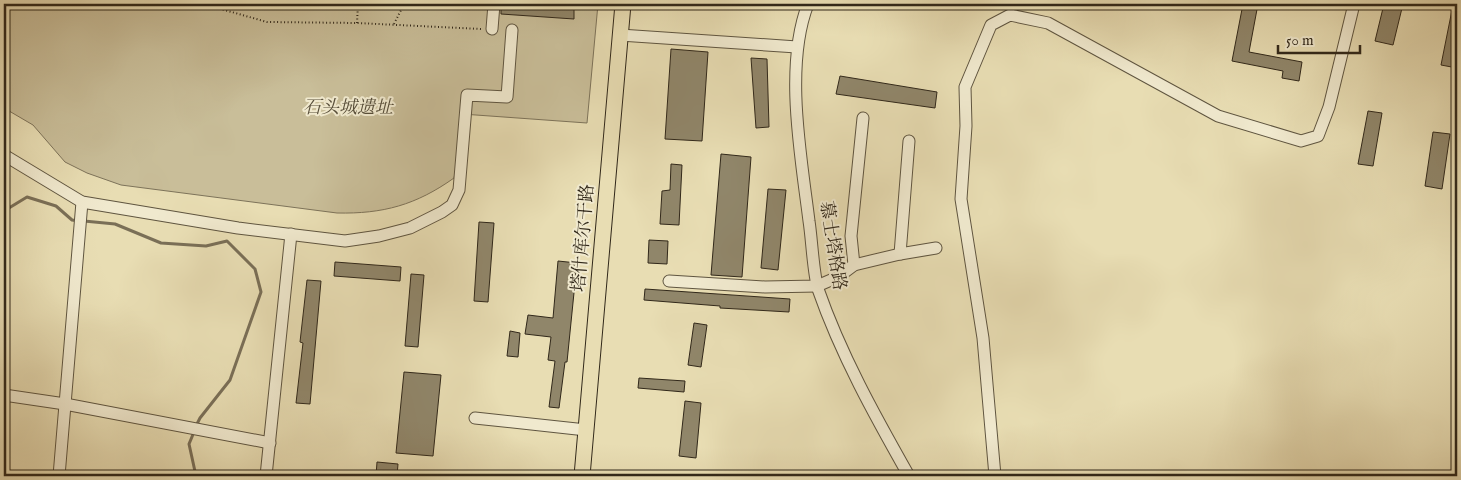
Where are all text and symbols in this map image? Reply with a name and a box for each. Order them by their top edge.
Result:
scale bar [1278,22,1361,54]
text: 50 m [1286,31,1314,50]
park label: 石头城遗址 [303,97,394,120]
street label: 塔什库尔干路 [568,183,600,293]
street label: 慕士塔格路 [814,200,850,292]

